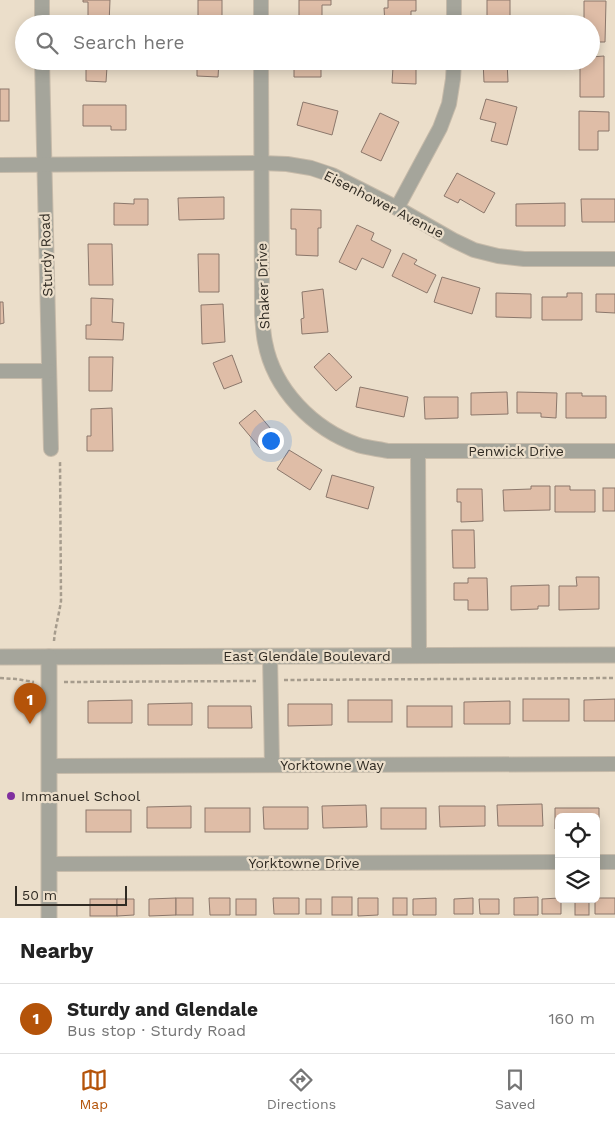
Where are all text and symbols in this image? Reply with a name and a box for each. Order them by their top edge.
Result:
search box [15,15,600,70]
icon: search [33,29,61,57]
text: Search here [73,31,184,54]
street label: Eisenhower Avenue [321,167,447,241]
street label: Sturdy Road [37,213,55,297]
street label: Shaker Drive [253,243,273,329]
your location [258,428,284,454]
street label: Penwick Drive [468,443,564,459]
street label: East Glendale Boulevard [223,648,391,664]
pin: 1 [14,683,46,724]
street label: Yorktowne Way [280,757,385,773]
place label: Immanuel School [21,788,141,804]
marker: Immanuel School [5,790,17,802]
map controls [555,813,600,903]
button: locate [555,813,600,858]
street label: Yorktowne Drive [248,855,360,871]
button: layers [555,858,600,903]
scale bar [15,883,128,906]
text: 50 m [22,887,57,903]
text: Nearby [20,938,93,963]
text: Sturdy and Glendale [67,998,258,1021]
text: 1 [33,1009,39,1028]
text: 160 m [548,1009,595,1028]
text: Bus stop · Sturdy Road [67,1021,246,1040]
tab: Map [79,1066,108,1112]
tab: Directions [267,1066,336,1112]
tab: Saved [495,1066,536,1112]

